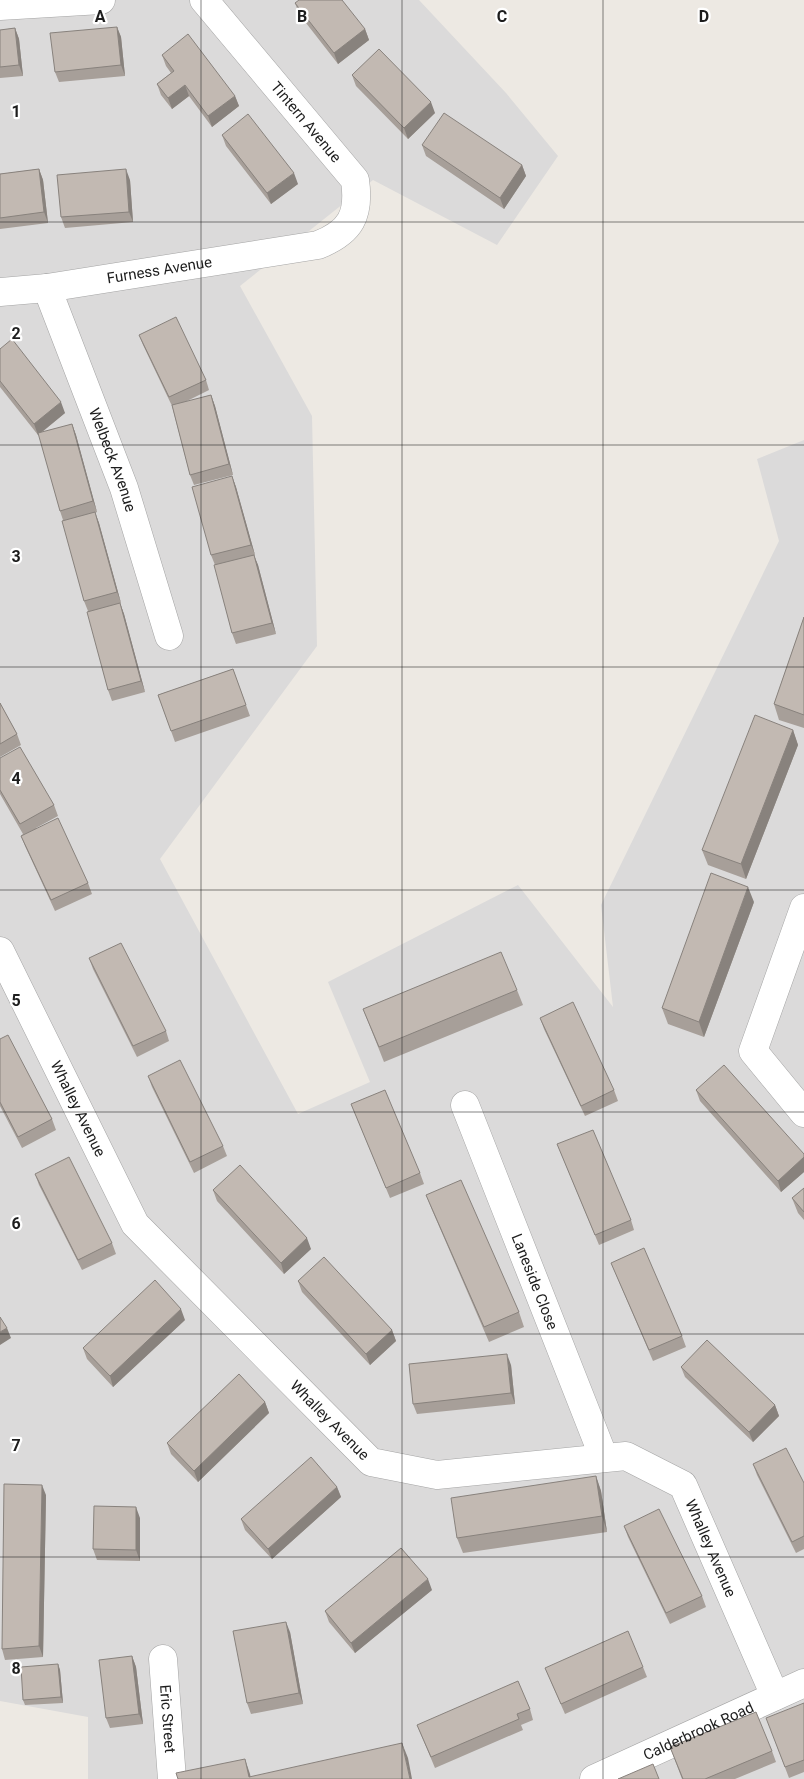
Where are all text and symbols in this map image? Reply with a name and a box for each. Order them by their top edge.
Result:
text: A [95,7,106,26]
text: B [297,7,307,26]
text: C [497,7,507,26]
text: D [699,7,709,26]
street label: Tintern Avenue [267,78,345,166]
text: 1 [11,102,21,121]
street label: Furness Avenue [106,253,213,287]
text: 2 [11,324,21,343]
street label: Welbeck Avenue [85,405,140,514]
text: 3 [11,547,21,566]
text: 4 [11,769,21,788]
text: 5 [11,991,21,1010]
street label: Whalley Avenue [47,1058,109,1160]
text: 6 [11,1214,21,1233]
street label: Laneside Close [508,1231,562,1332]
street label: Whalley Avenue [286,1377,373,1464]
text: 7 [11,1436,21,1455]
street label: Whalley Avenue [681,1497,740,1600]
text: 8 [11,1659,21,1678]
street label: Eric Street [156,1684,179,1754]
street label: Calderbrook Road [641,1698,757,1764]

